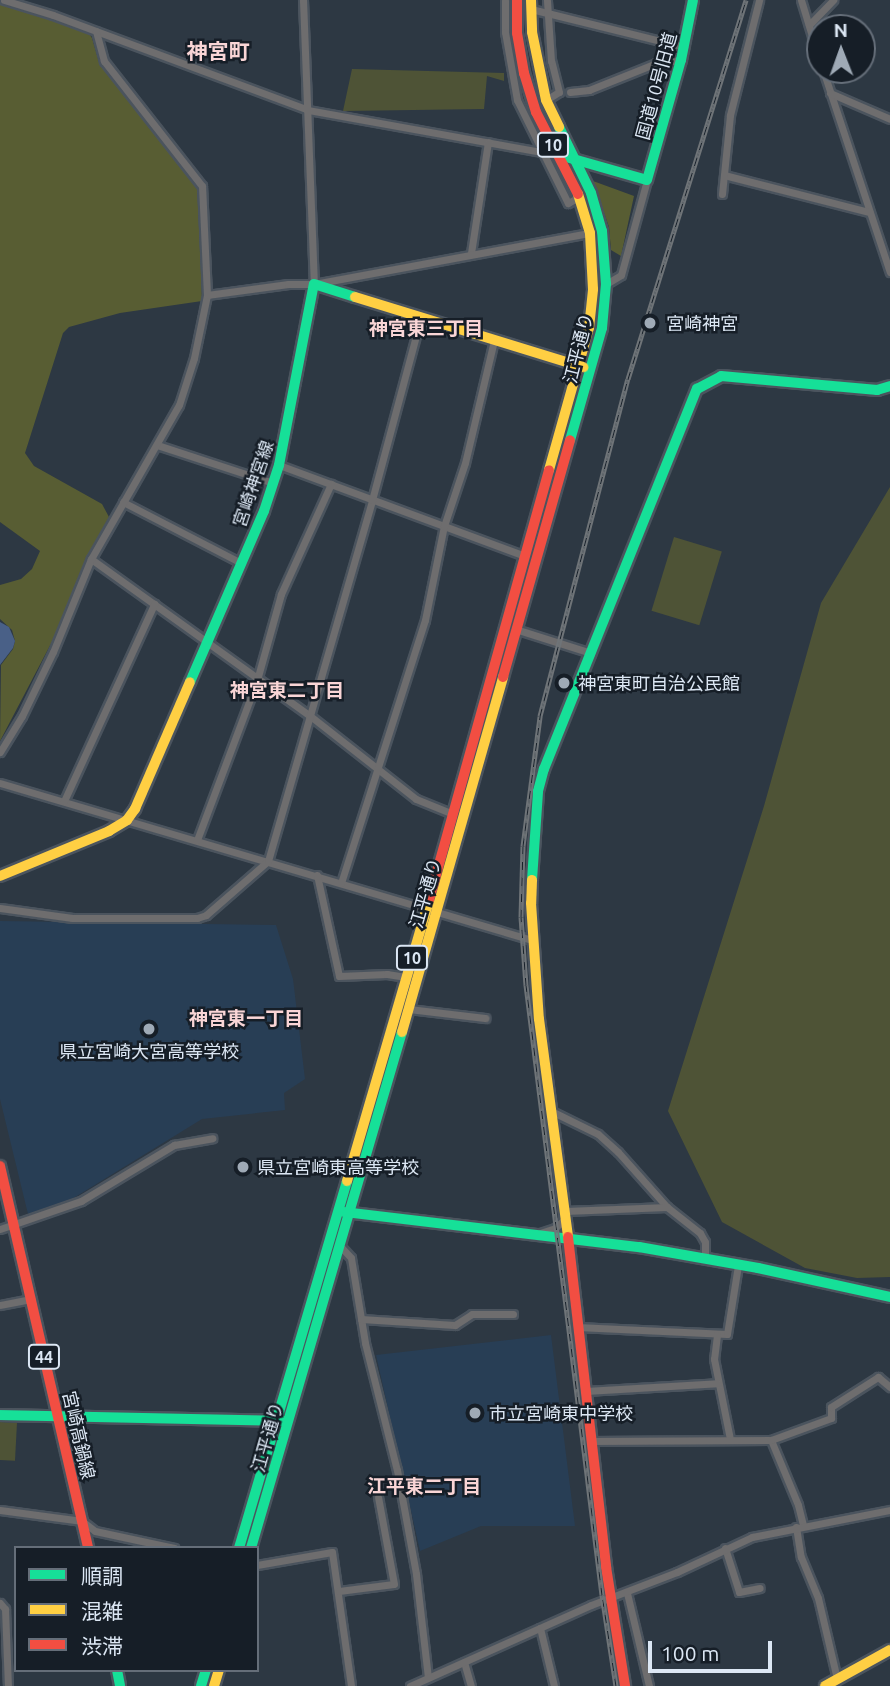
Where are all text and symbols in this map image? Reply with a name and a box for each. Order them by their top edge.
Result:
north arrow [806,14,876,84]
text: N [833,19,848,41]
street label: 国道10号旧道 [631,30,681,142]
district label: 神宮町 [187,38,249,64]
road number: 10 [536,132,570,158]
street label: 江平通り [559,310,597,386]
place label: 宮崎神宮 [666,312,738,334]
marker: 宮崎神宮 [640,313,660,333]
district label: 神宮東三丁目 [369,318,483,340]
street label: 宮崎神宮線 [228,438,278,530]
place label: 神宮東町自治公民館 [578,672,740,694]
marker: 神宮東町自治公民館 [556,675,572,691]
district label: 神宮東二丁目 [230,680,344,702]
street label: 江平通り [405,855,445,931]
road number: 10 [394,946,430,970]
district label: 神宮東一丁目 [189,1008,303,1030]
marker: 県立宮崎大宮高等学校 [141,1021,157,1037]
place label: 県立宮崎大宮高等学校 [59,1040,239,1062]
place label: 県立宮崎東高等学校 [257,1156,419,1178]
marker: 県立宮崎東高等学校 [235,1159,251,1175]
road number: 44 [26,1344,61,1370]
street label: 宮崎高鍋線 [58,1389,100,1481]
street label: 江平通り [247,1399,287,1475]
place label: 市立宮崎東中学校 [489,1402,633,1424]
marker: 市立宮崎東中学校 [467,1405,483,1421]
district label: 江平東二丁目 [367,1476,481,1498]
legend [14,1546,259,1672]
text: 順調 [81,1564,123,1588]
text: 混雑 [81,1599,123,1623]
scale bar [652,1626,776,1670]
text: 渋滞 [81,1634,123,1658]
text: 100 m [661,1641,719,1665]

